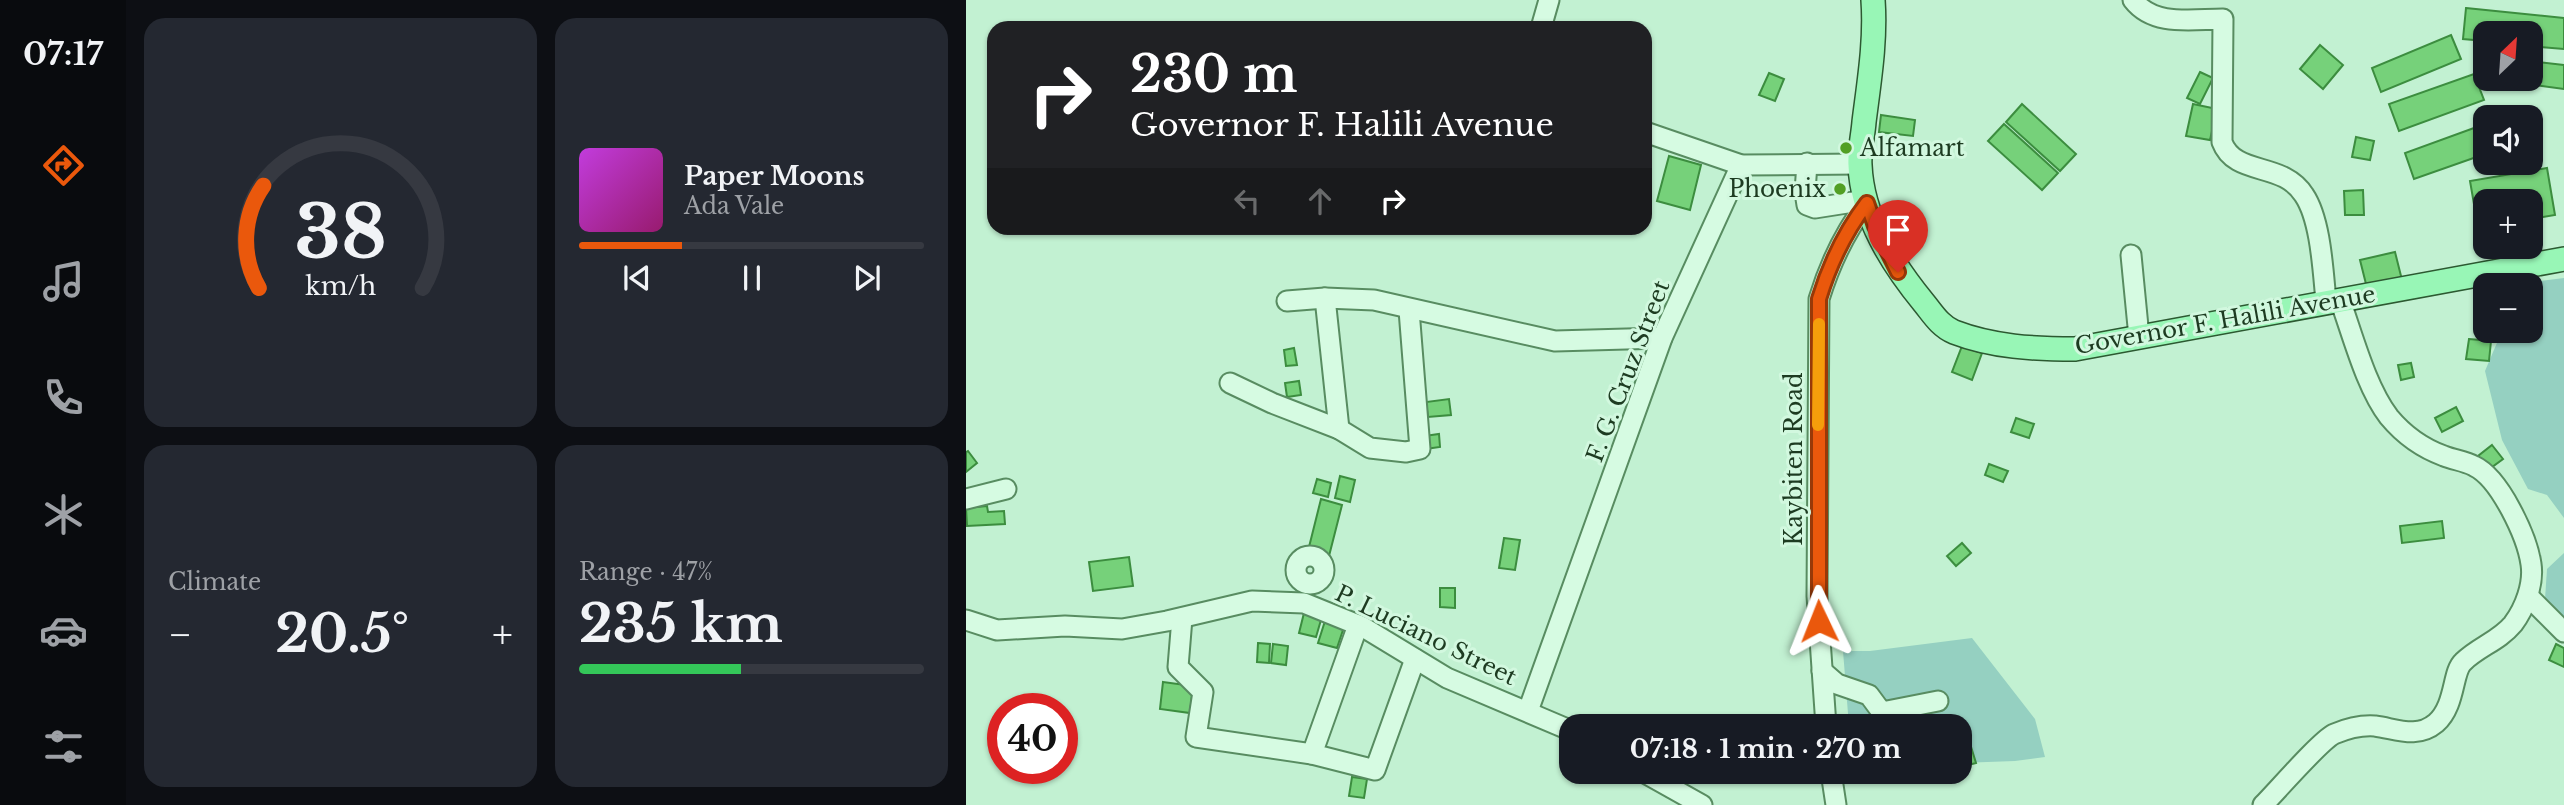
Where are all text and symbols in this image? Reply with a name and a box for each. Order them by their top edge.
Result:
north arrow [2473,21,2543,91]
map controls [2473,21,2543,343]
text: 07:17 [23,34,103,74]
text: 230 m [1130,44,1297,105]
icon: right [1015,49,1106,140]
text: Governor F. Halili Avenue [1130,105,1554,145]
button: sound [2473,105,2543,175]
place label: Alfamart [1859,134,1965,162]
marker: Alfamart [1838,140,1854,156]
icon: directions [39,141,88,190]
text: Paper Moons [684,160,865,192]
place label: Phoenix [1728,175,1826,203]
marker: Phoenix [1832,181,1848,197]
icon: left [1228,182,1266,220]
icon: ahead [1301,182,1339,220]
icon: right [1374,182,1412,220]
text: 38 [294,188,387,279]
button: + [2473,189,2543,259]
text: Ada Vale [684,192,784,220]
pin [1868,200,1928,272]
icon: arrive [1879,211,1917,249]
icon: music [39,257,88,306]
icon: previous [618,259,656,297]
icon: pause [733,259,771,297]
icon: next [848,259,886,297]
text: km/h [305,271,376,302]
button: − [2473,273,2543,343]
street label: F. G. Cruz Street [1580,276,1676,466]
street label: Governor F. Halili Avenue [2073,280,2377,360]
street label: Kaybiten Road [1780,372,1808,546]
icon: phone [39,373,88,422]
icon: climate [39,490,88,539]
text: Range · 47% [579,558,713,586]
text: Climate [168,568,261,596]
street label: P. Luciano Street [1331,579,1522,691]
position arrow [1782,584,1856,658]
text: 235 km [579,592,783,656]
text: 20.5° [275,602,409,666]
icon: car [39,606,88,655]
text: − [168,611,192,658]
text: + [492,611,513,658]
speed limit sign: 40 [987,693,1078,784]
icon: filters [39,722,88,771]
text: 07:18 · 1 min · 270 m [1630,733,1901,765]

